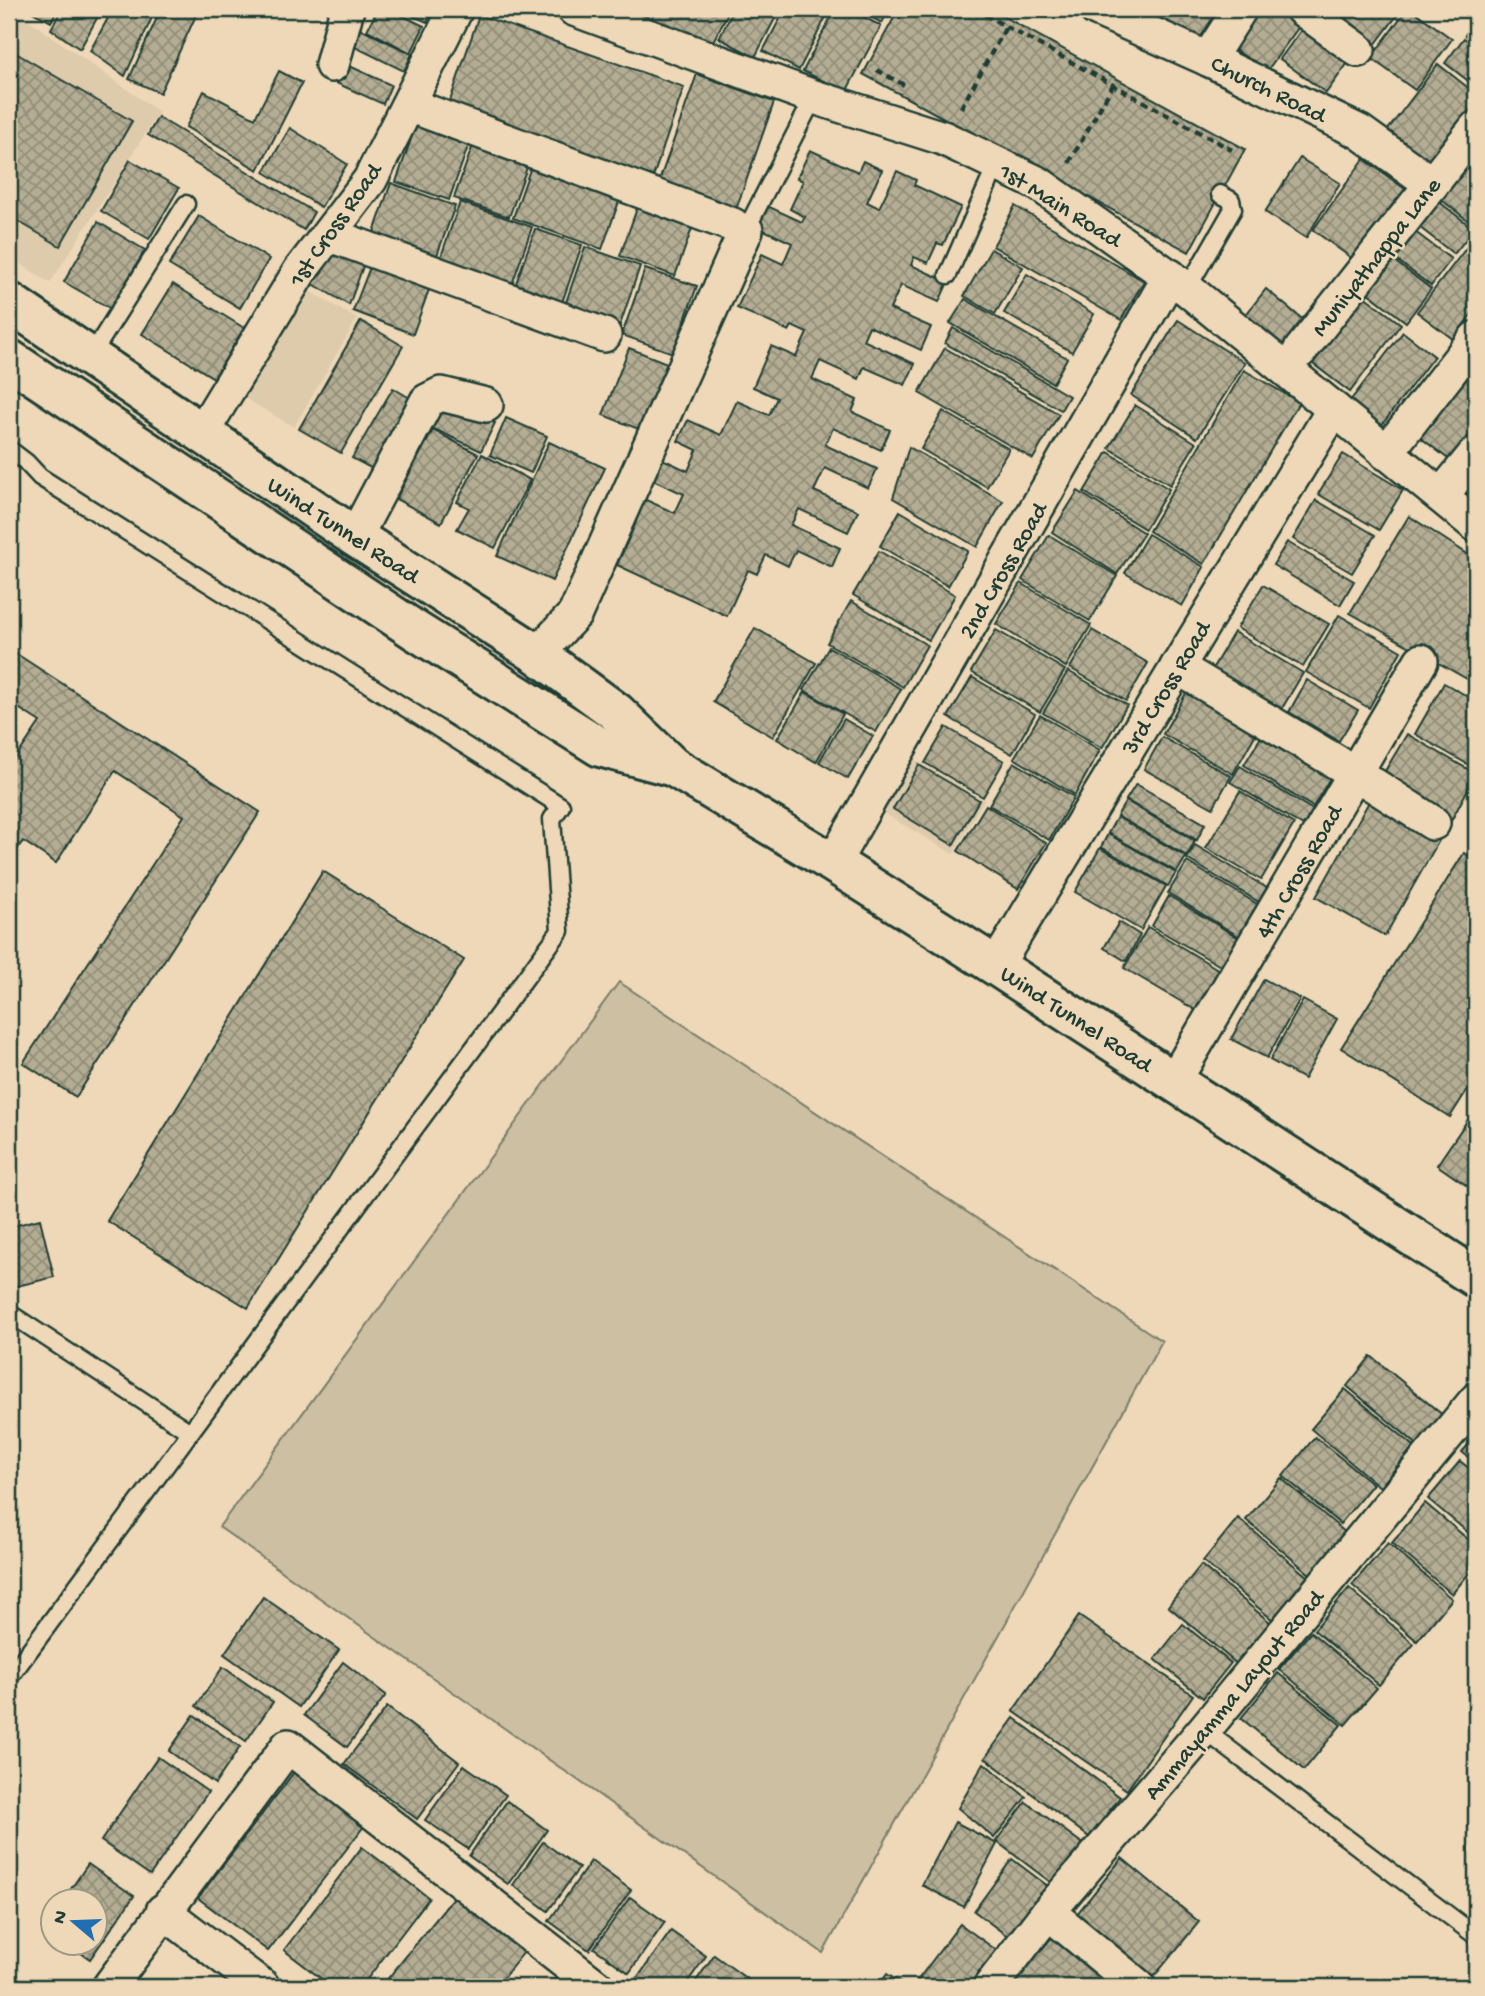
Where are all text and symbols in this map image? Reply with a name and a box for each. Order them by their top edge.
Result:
street label: Church Road [1205,51,1332,132]
street label: 1st Cross Road [283,157,391,294]
street label: 1st Main Road [992,157,1127,257]
street label: Muniyathappa Lane [1307,172,1449,344]
street label: Wind Tunnel Road [260,472,425,593]
street label: 2nd Cross Road [954,497,1057,645]
street label: 3rd Cross Road [1116,615,1220,762]
street label: 4th Cross Road [1251,799,1352,945]
street label: Wind Tunnel Road [993,961,1158,1082]
street label: Ammayamma Layout Road [1139,1584,1333,1807]
north arrow [38,1888,108,1958]
text: N [48,1908,74,1927]

